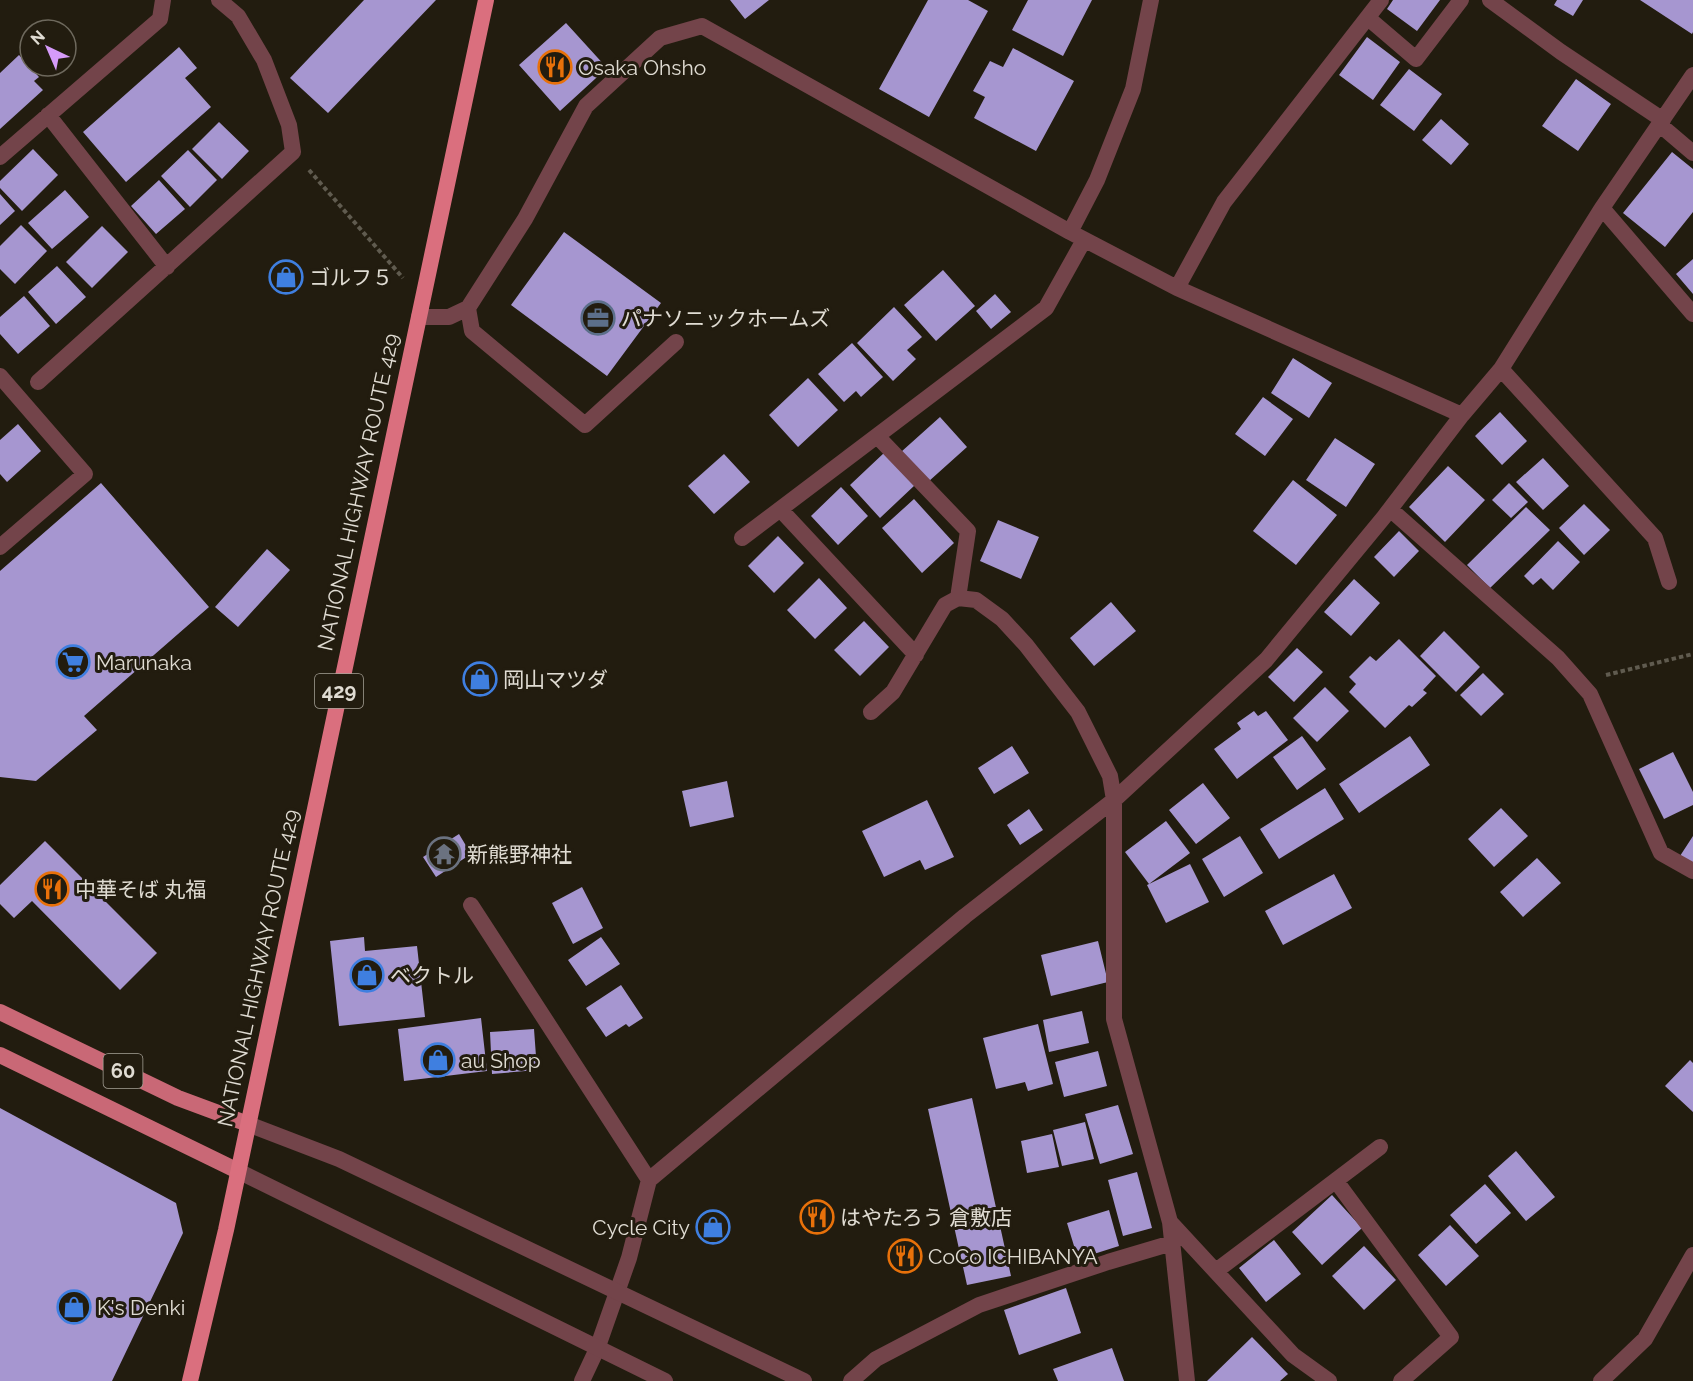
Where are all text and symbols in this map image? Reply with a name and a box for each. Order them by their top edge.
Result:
north arrow [18,18,78,78]
text: N [27,26,49,49]
restaurant icon: Osaka Ohsho [537,49,573,85]
place label: Osaka Ohsho [578,55,706,80]
shop icon: ゴルフ５ [268,259,304,295]
place label: ゴルフ５ [309,265,393,290]
office icon: パナソニックホームズ [580,300,616,336]
place label: パナソニックホームズ [621,306,830,331]
street label: NATIONAL HIGHWAY ROUTE 429 [312,331,404,653]
supermarket icon: Marunaka [55,644,91,680]
place label: Marunaka [96,650,192,675]
shop icon: 岡山マツダ [462,661,498,697]
place label: 岡山マツダ [503,667,608,692]
road number: 429 [315,674,363,708]
street label: NATIONAL HIGHWAY ROUTE 429 [212,807,304,1129]
temple icon: 新熊野神社 [426,836,462,872]
place label: 新熊野神社 [467,842,572,867]
restaurant icon: 中華そば 丸福 [34,871,70,907]
place label: 中華そば 丸福 [75,877,206,902]
shop icon: ベクトル [349,957,385,993]
place label: ベクトル [390,963,474,988]
shop icon: au Shop [420,1042,456,1078]
place label: au Shop [461,1048,541,1073]
road number: 60 [104,1054,142,1088]
restaurant icon: はやたろう 倉敷店 [799,1199,835,1235]
place label: はやたろう 倉敷店 [840,1205,1012,1230]
shop icon: Cycle City [695,1209,731,1245]
place label: Cycle City [592,1215,690,1240]
restaurant icon: CoCo ICHIBANYA [887,1238,923,1274]
place label: CoCo ICHIBANYA [928,1244,1098,1269]
shop icon: K's Denki [56,1289,92,1325]
place label: K's Denki [97,1295,185,1320]

